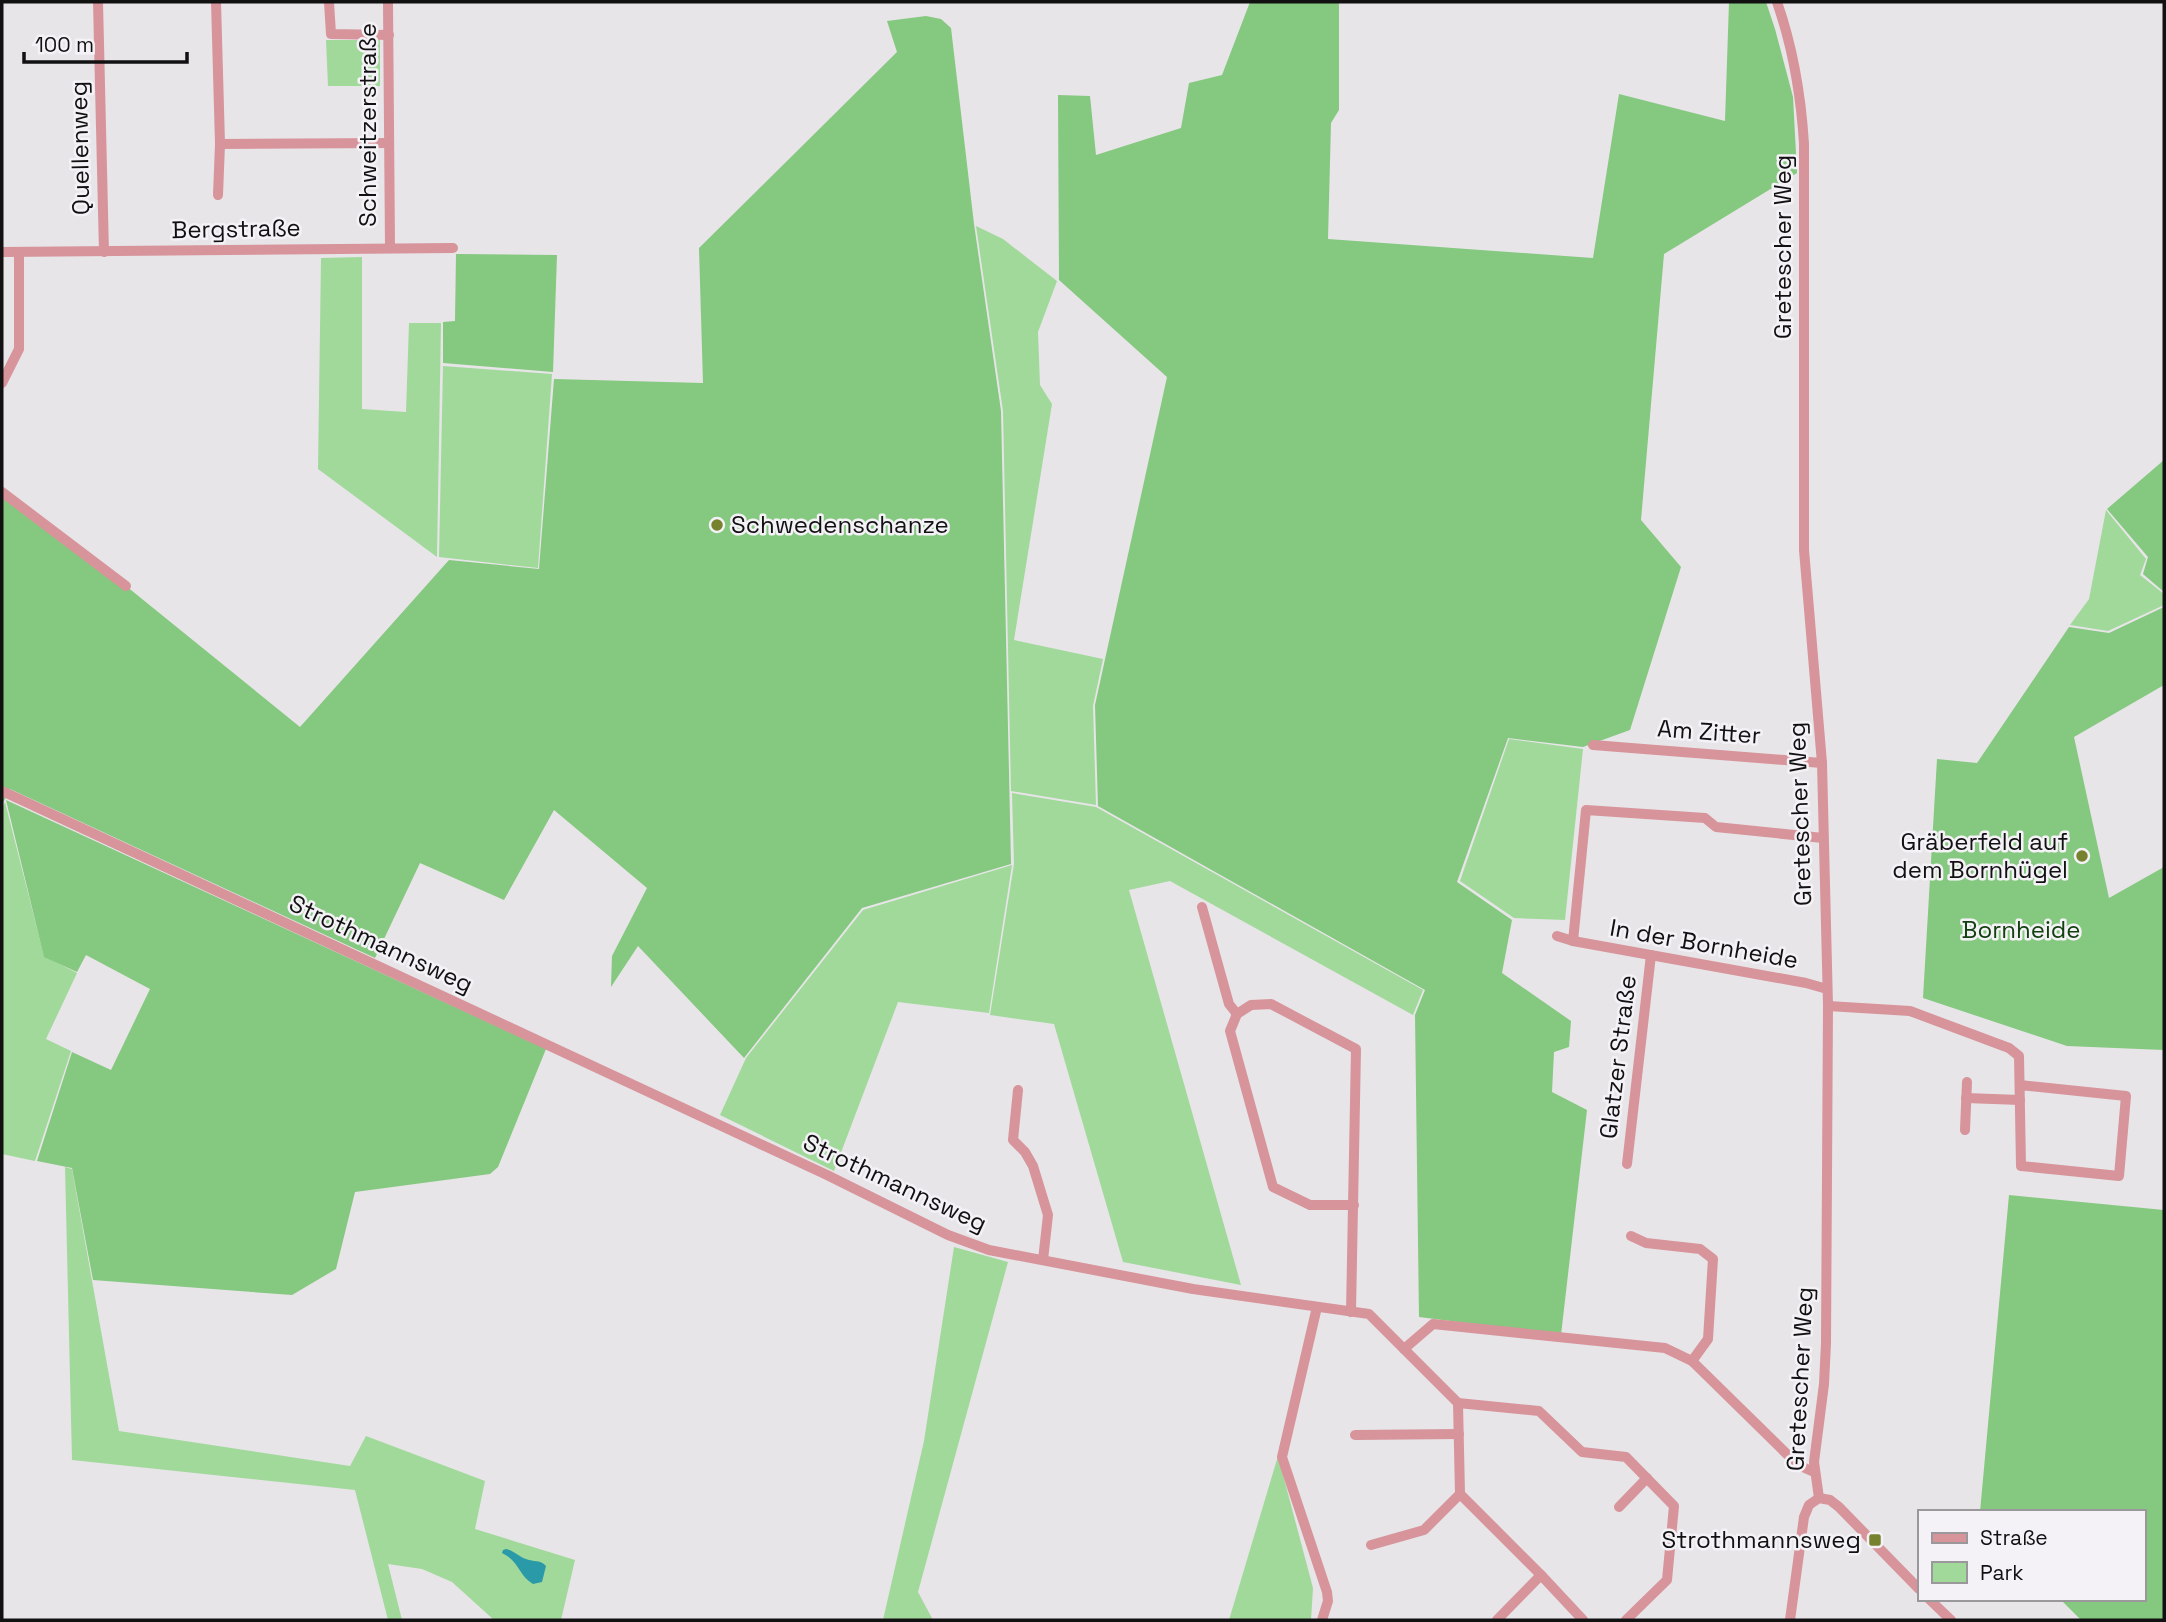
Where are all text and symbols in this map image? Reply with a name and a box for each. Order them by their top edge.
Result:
scale bar [24,21,187,65]
street label: Schweitzerstraße [352,23,383,227]
text: 100 m [35,31,94,58]
street label: Quellenweg [63,81,96,215]
street label: Gretescher Weg [1767,155,1798,339]
street label: Bergstraße [171,212,301,245]
place label: Schwedenschanze [731,509,949,540]
marker: Schwedenschanze [709,517,725,533]
street label: Am Zitter [1656,712,1762,751]
street label: Gretescher Weg [1781,721,1818,907]
place label: Gräberfeld auf dem Bornhügel [1892,826,2068,885]
marker: Gräberfeld auf dem Bornhügel [2074,848,2090,864]
street label: Strothmannsweg [284,887,478,1000]
street label: In der Bornheide [1608,912,1801,975]
park label: Bornheide [1962,914,2080,945]
street label: Glatzer Straße [1592,973,1643,1141]
street label: Strothmannsweg [798,1126,992,1239]
street label: Gretescher Weg [1779,1286,1820,1472]
legend [1918,1510,2145,1601]
place label: Strothmannsweg [1662,1524,1861,1555]
text: Straße [1980,1524,2048,1551]
marker: Strothmannsweg [1867,1532,1883,1548]
text: Park [1980,1559,2024,1586]

